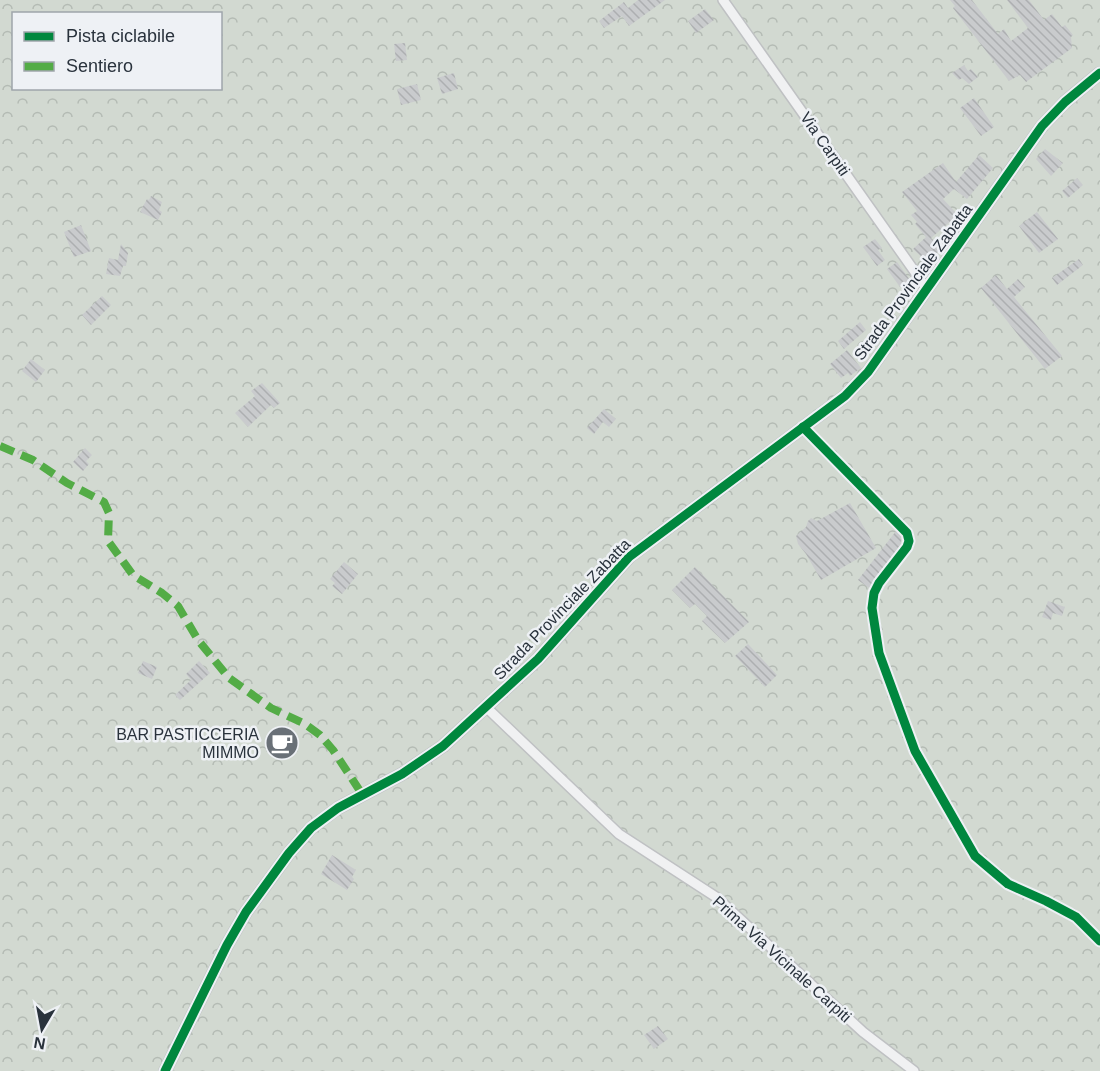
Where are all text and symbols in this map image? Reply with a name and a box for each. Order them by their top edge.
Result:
legend [12,12,222,90]
text: Pista ciclabile [66,26,175,46]
text: Sentiero [66,56,133,76]
street label: Via Carpiti [797,109,853,179]
street label: Strada Provinciale Zabatta [851,201,975,363]
street label: Strada Provinciale Zabatta [490,535,634,683]
cafe icon: BAR PASTICCERIA MIMMO [264,725,300,761]
place label: BAR PASTICCERIA MIMMO [116,726,259,761]
street label: Prima Via Vicinale Carpiti [709,892,855,1026]
north arrow [12,999,72,1059]
text: N [32,1034,47,1053]

